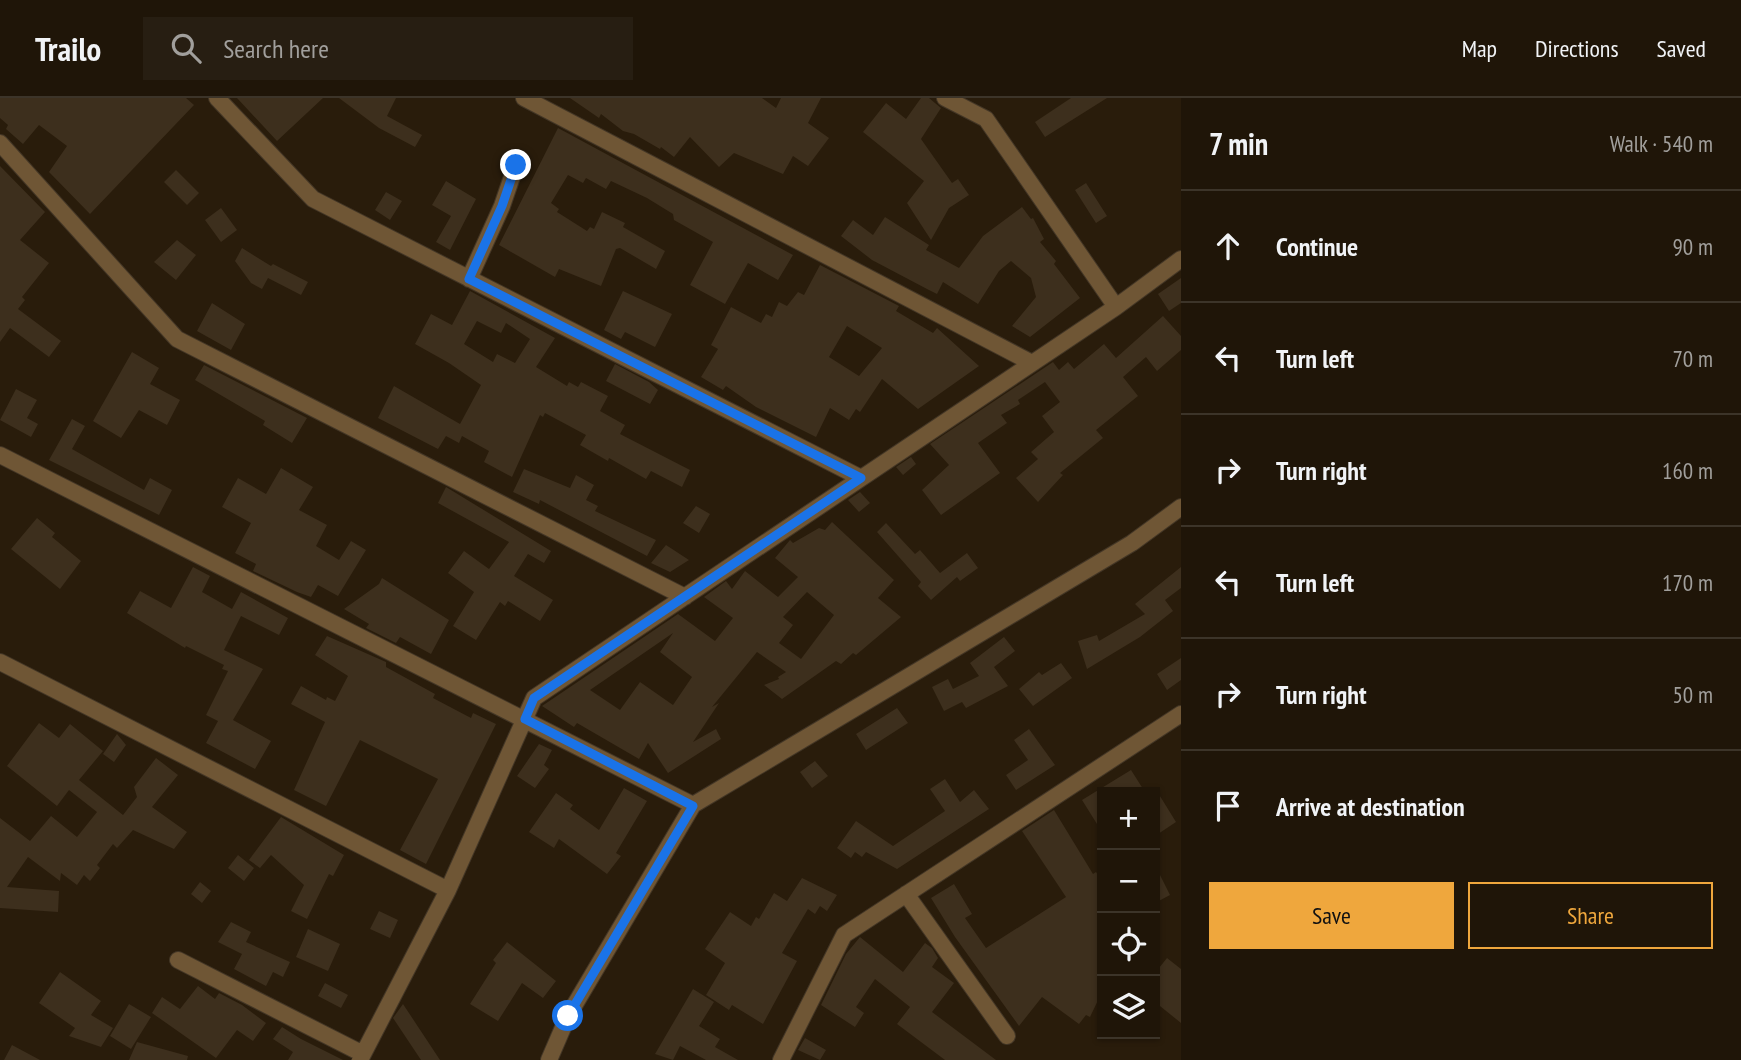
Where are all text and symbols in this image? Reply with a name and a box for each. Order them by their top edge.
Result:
search box [143,17,633,80]
text: Trailo [35,27,101,70]
icon: search [167,29,205,67]
text: Search here [223,32,329,65]
text: Map [1462,33,1497,64]
text: Directions [1535,33,1619,64]
text: Saved [1657,33,1706,64]
text: 7 min [1209,124,1268,163]
text: Walk · 540 m [1610,129,1713,158]
route end [500,149,531,180]
icon: ahead [1209,227,1247,265]
text: Continue [1276,230,1358,263]
text: 90 m [1672,232,1713,261]
icon: left [1209,339,1247,377]
text: Turn left [1276,342,1354,375]
text: 70 m [1672,344,1713,373]
icon: right [1209,451,1247,489]
text: Turn right [1276,454,1367,487]
text: 160 m [1662,456,1713,485]
icon: left [1209,563,1247,601]
text: Turn left [1276,566,1354,599]
text: 170 m [1662,568,1713,597]
icon: right [1209,675,1247,713]
text: Turn right [1276,678,1367,711]
text: 50 m [1672,680,1713,709]
map controls [1097,787,1160,1039]
button: + [1097,787,1160,850]
icon: arrive [1209,787,1247,825]
text: Arrive at destination [1276,790,1465,823]
button: − [1097,850,1160,913]
button: Save [1209,882,1454,949]
button: Share [1468,882,1713,949]
button: locate [1097,913,1160,976]
button: layers [1097,976,1160,1039]
route start [552,1000,583,1031]

